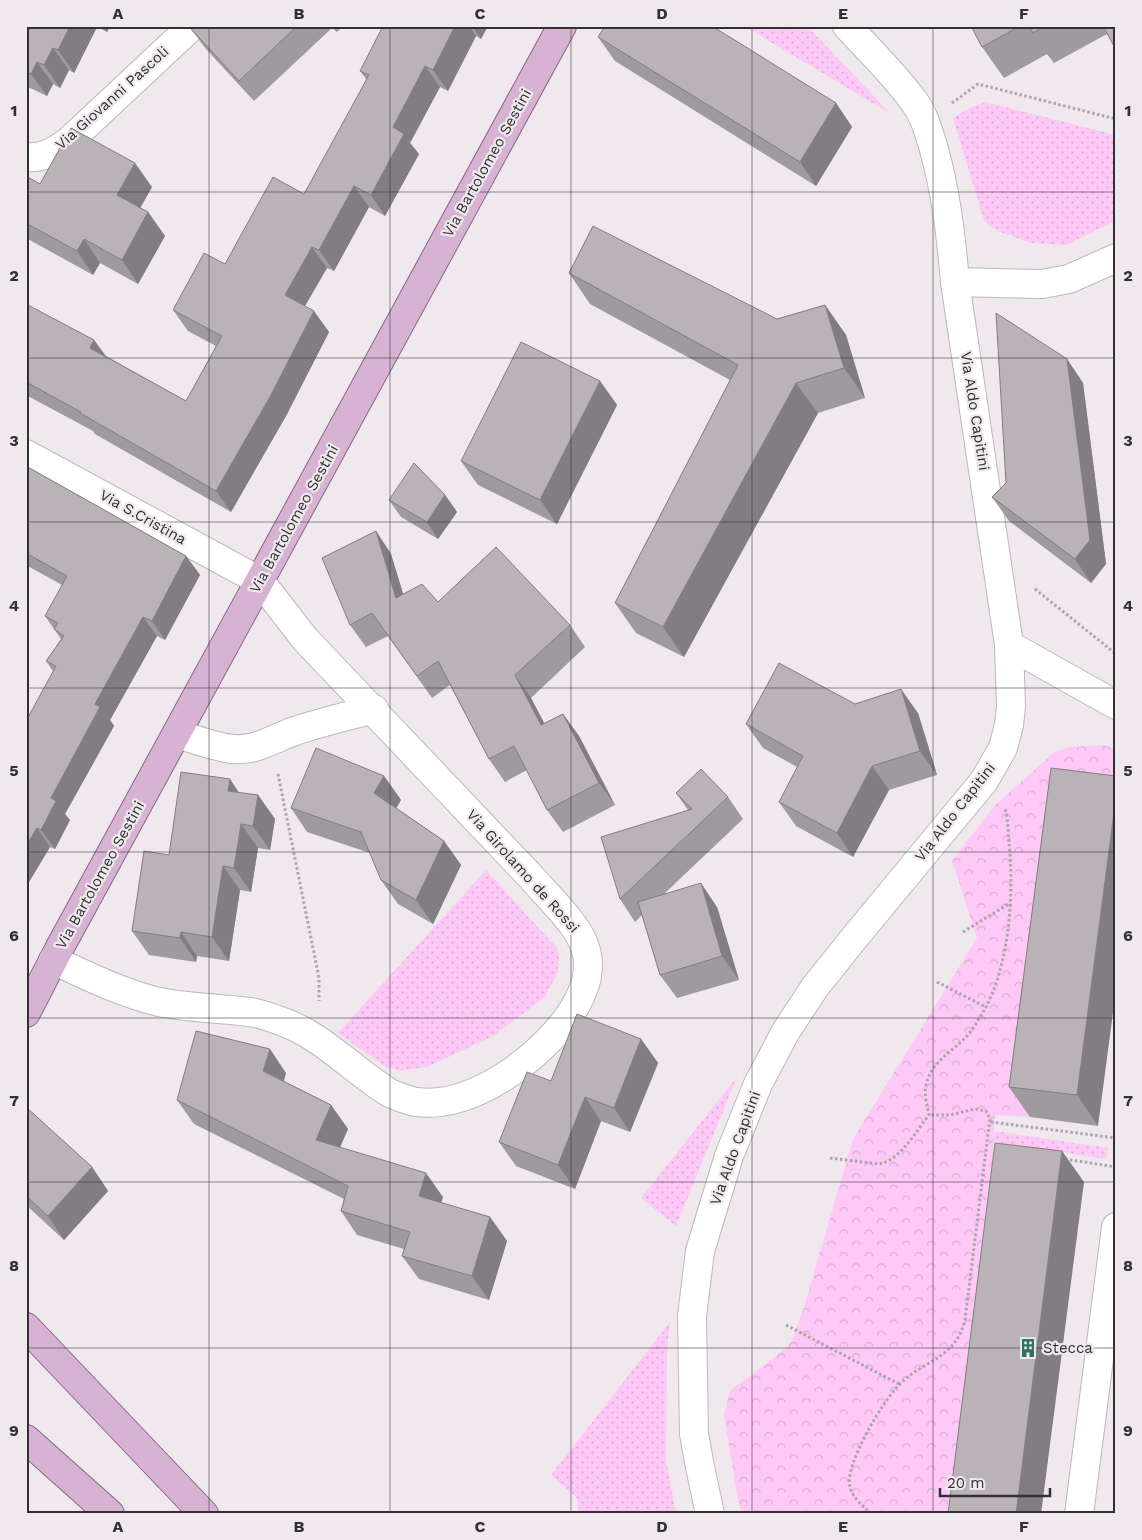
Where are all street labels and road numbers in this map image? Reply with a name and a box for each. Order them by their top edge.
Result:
street label: Via Giovanni Pascoli [52,42,172,154]
street label: Via Bartolomeo Sestini [439,86,535,240]
street label: Via Aldo Capitini [957,350,993,472]
street label: Via Bartolomeo Sestini [246,442,342,596]
street label: Via S.Cristina [96,486,190,548]
street label: Via Aldo Capitini [911,759,999,865]
street label: Via Bartolomeo Sestini [52,798,148,952]
street label: Via Girolamo de Rossi [463,806,583,936]
street label: Via Aldo Capitini [706,1088,764,1208]

